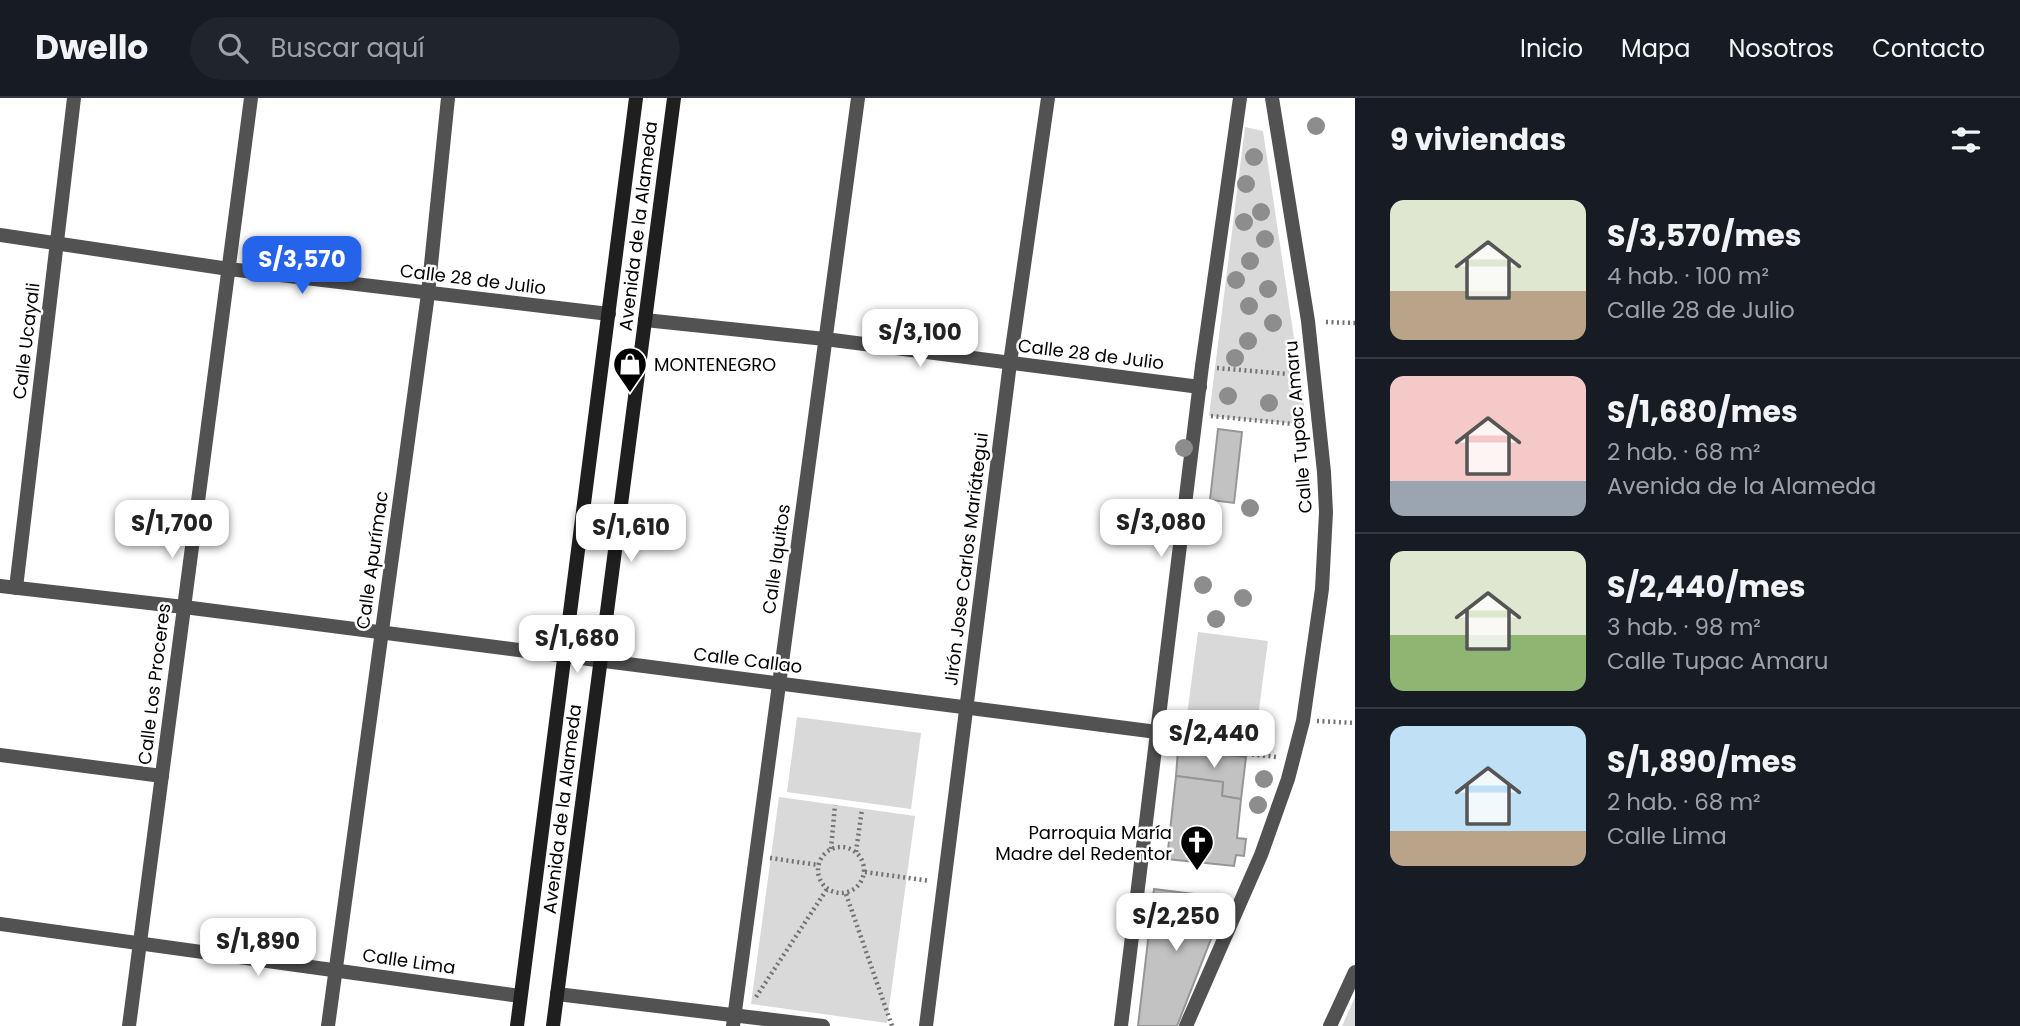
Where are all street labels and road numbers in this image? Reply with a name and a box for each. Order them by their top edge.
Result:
street label: Avenida de la Alameda [613,120,663,332]
street label: Calle 28 de Julio [399,258,547,300]
street label: Calle Ucayali [6,281,46,401]
street label: Calle 28 de Julio [1017,333,1165,375]
street label: Calle Tupac Amaru [1278,340,1318,514]
street label: Jirón Jose Carlos Mariátegui [938,431,994,687]
street label: Calle Apurímac [350,489,394,631]
street label: Calle Iquitos [756,502,796,616]
street label: Calle Los Proceres [132,602,176,766]
street label: Calle Callao [692,641,804,679]
street label: Avenida de la Alameda [537,703,587,915]
street label: Calle Lima [361,942,457,980]

